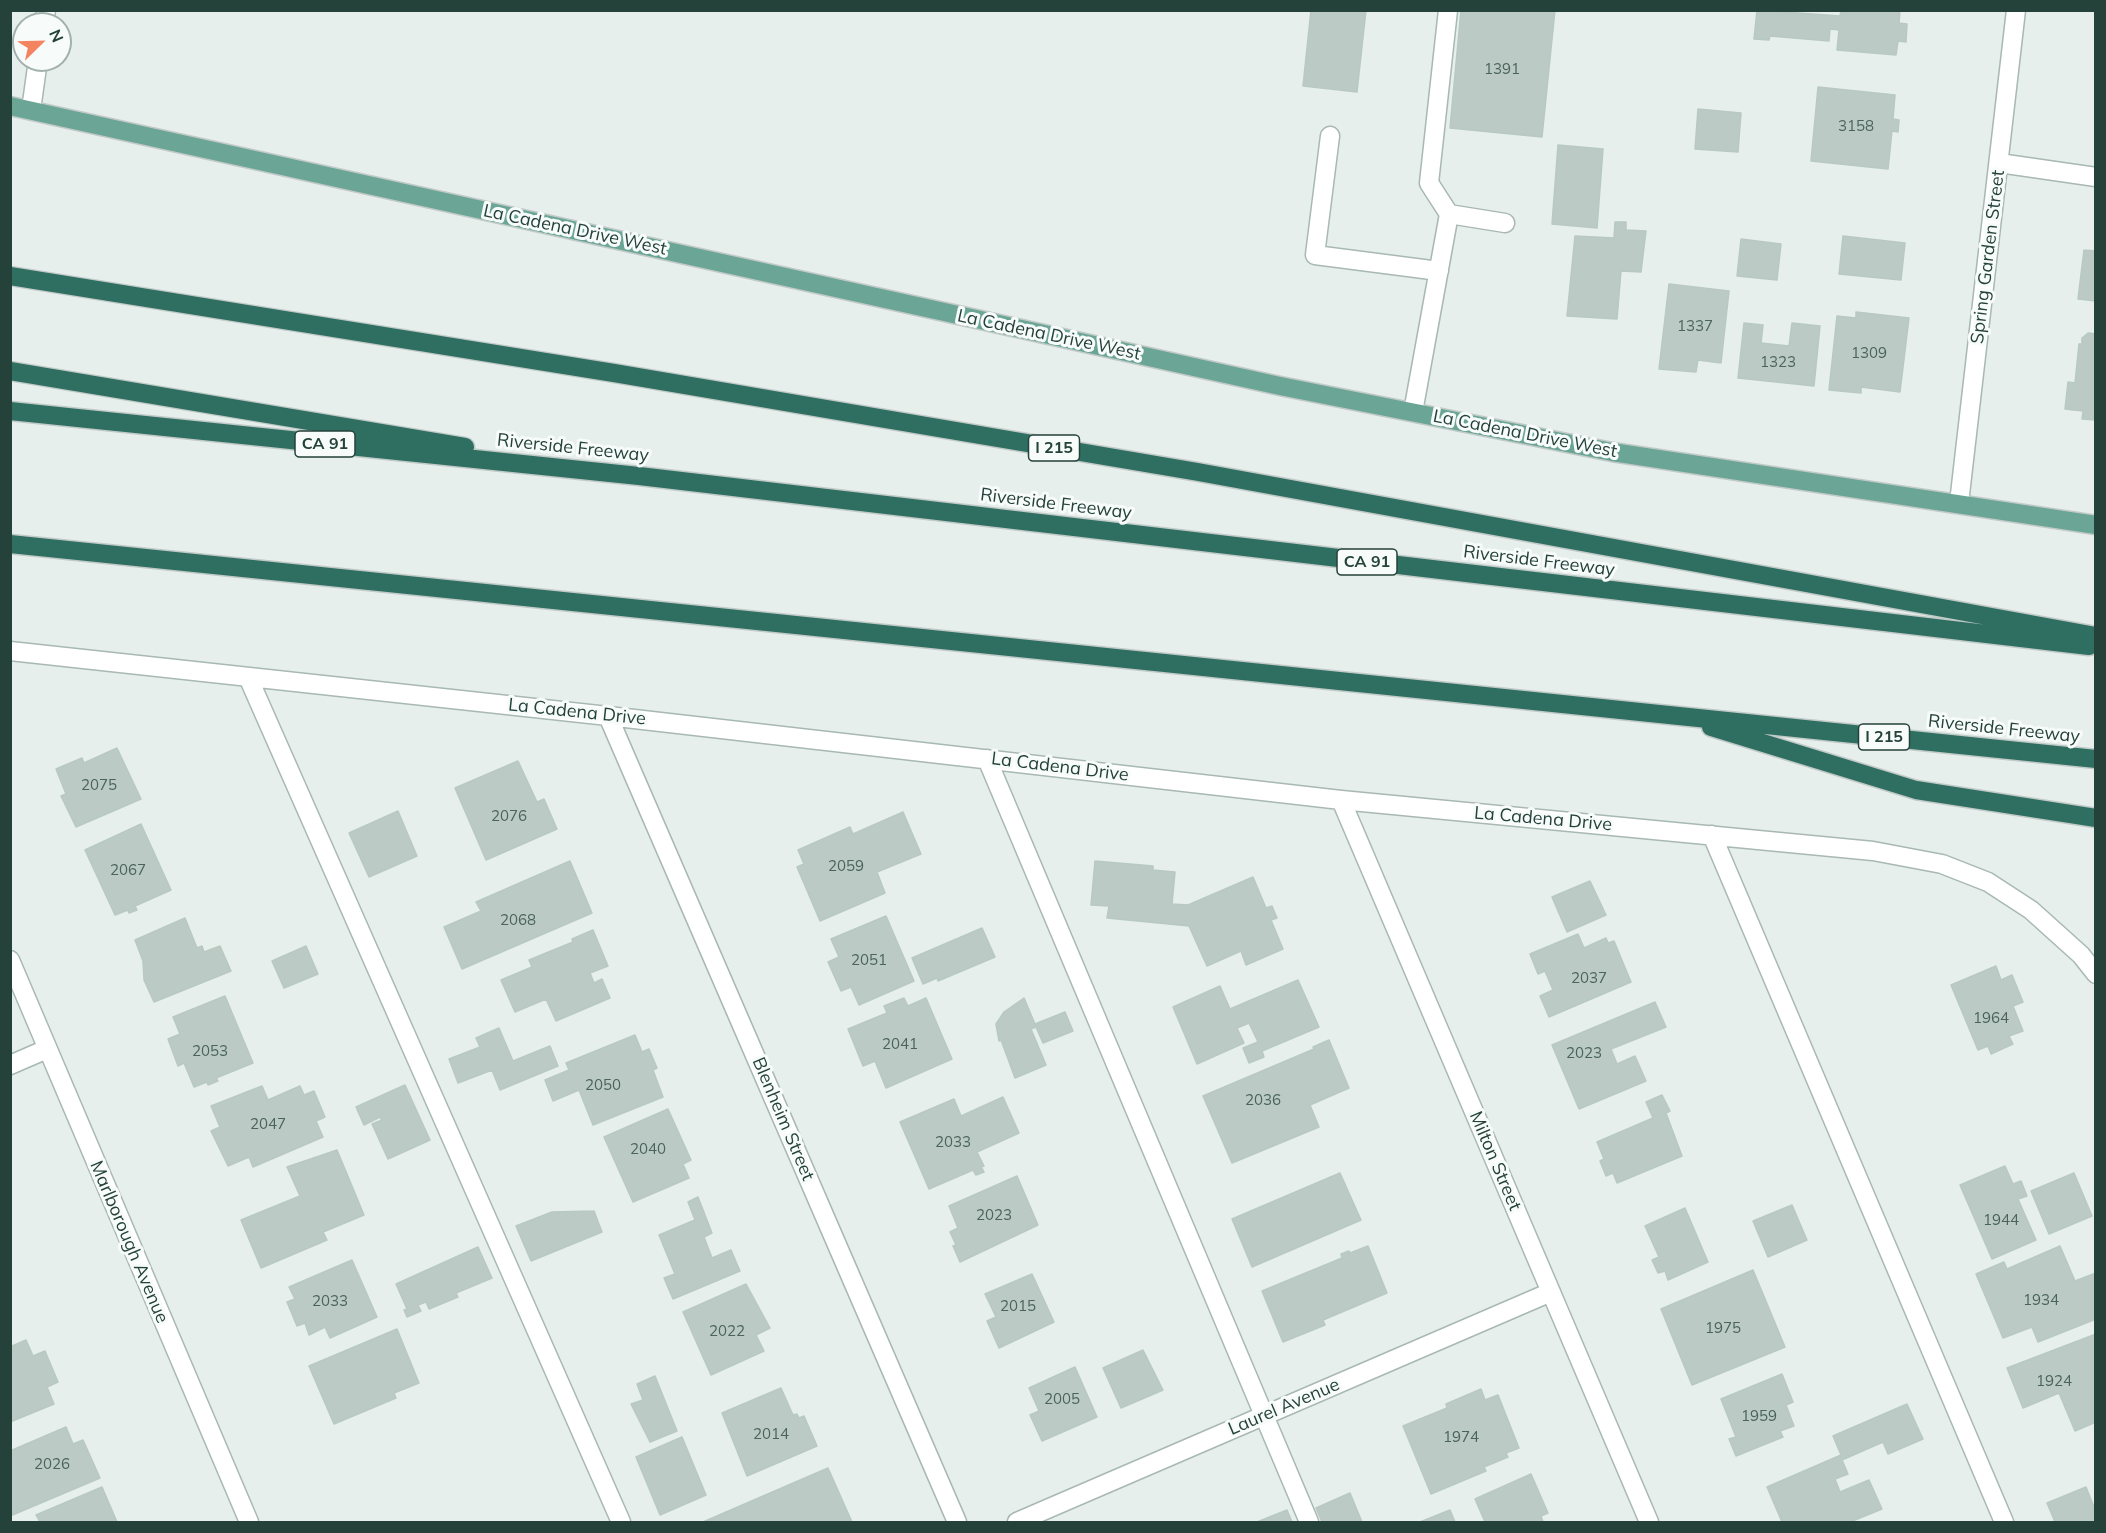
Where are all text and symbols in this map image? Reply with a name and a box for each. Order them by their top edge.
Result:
north arrow [12,12,72,72]
text: N [45,26,68,45]
house number: 1391 [1484,60,1520,78]
house number: 3158 [1838,117,1874,135]
street label: Spring Garden Street [1967,169,2009,345]
street label: La Cadena Drive West [481,200,669,260]
street label: La Cadena Drive West [955,305,1143,365]
house number: 1337 [1677,317,1713,335]
house number: 1309 [1851,344,1887,362]
house number: 1323 [1760,353,1796,371]
street label: La Cadena Drive West [1431,406,1619,462]
street label: Riverside Freeway [496,429,650,467]
road number: CA 91 [295,431,355,457]
road number: I 215 [1028,435,1080,461]
street label: Riverside Freeway [979,484,1133,524]
street label: Riverside Freeway [1462,541,1616,581]
road number: CA 91 [1337,549,1397,575]
street label: La Cadena Drive [507,694,647,730]
street label: Riverside Freeway [1927,710,2081,748]
road number: I 215 [1858,724,1910,750]
street label: La Cadena Drive [990,748,1130,786]
house number: 2075 [81,776,117,794]
street label: La Cadena Drive [1473,802,1613,836]
house number: 2076 [491,807,527,825]
house number: 2059 [828,857,864,875]
house number: 2067 [110,861,146,879]
house number: 2068 [500,911,536,929]
house number: 2051 [851,951,887,969]
house number: 2037 [1571,969,1607,987]
house number: 1964 [1973,1009,2009,1027]
house number: 2041 [882,1035,918,1053]
house number: 2053 [192,1042,228,1060]
house number: 2023 [1566,1044,1602,1062]
street label: Blenheim Street [747,1054,819,1184]
house number: 2050 [585,1076,621,1094]
house number: 2036 [1245,1091,1281,1109]
street label: Milton Street [1464,1108,1526,1214]
house number: 2047 [250,1115,286,1133]
house number: 2033 [935,1133,971,1151]
house number: 2040 [630,1140,666,1158]
street label: Marlborough Avenue [85,1158,173,1326]
house number: 2023 [976,1206,1012,1224]
house number: 1944 [1983,1211,2019,1229]
house number: 1934 [2023,1291,2059,1309]
house number: 2033 [312,1292,348,1310]
house number: 2015 [1000,1297,1036,1315]
house number: 1975 [1705,1319,1741,1337]
house number: 2022 [709,1322,745,1340]
house number: 1924 [2036,1372,2072,1390]
street label: Laurel Avenue [1225,1374,1343,1440]
house number: 2005 [1044,1390,1080,1408]
house number: 1959 [1741,1407,1777,1425]
house number: 2014 [753,1425,789,1443]
house number: 1974 [1443,1428,1479,1446]
house number: 2026 [34,1455,70,1473]

